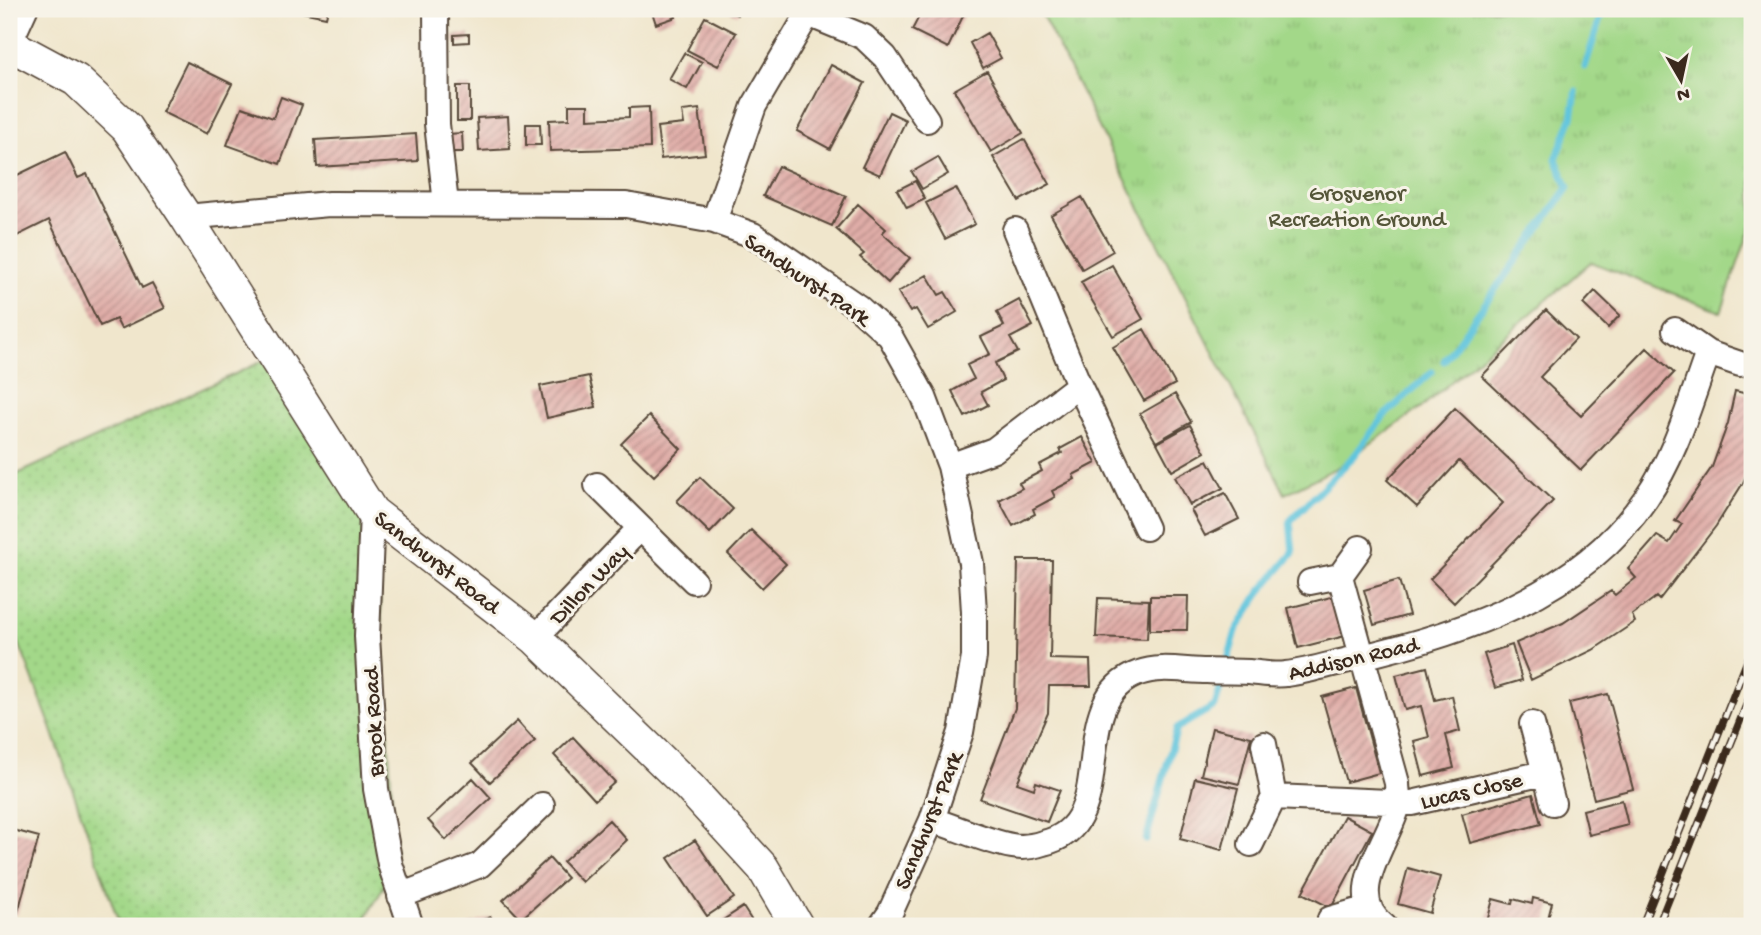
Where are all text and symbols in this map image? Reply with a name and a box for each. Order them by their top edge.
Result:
north arrow [1646,46,1716,116]
text: N [1675,81,1691,106]
park label: Grosvenor Recreation Ground [1269,182,1447,235]
street label: Sandhurst Park [738,229,877,335]
street label: Sandhurst Road [367,506,506,622]
street label: Dillon Way [544,539,636,633]
street label: Addison Road [1286,632,1423,688]
street label: Brook Road [359,665,392,778]
street label: Sandhurst Park [890,746,971,894]
street label: Lucas Close [1418,767,1526,817]

